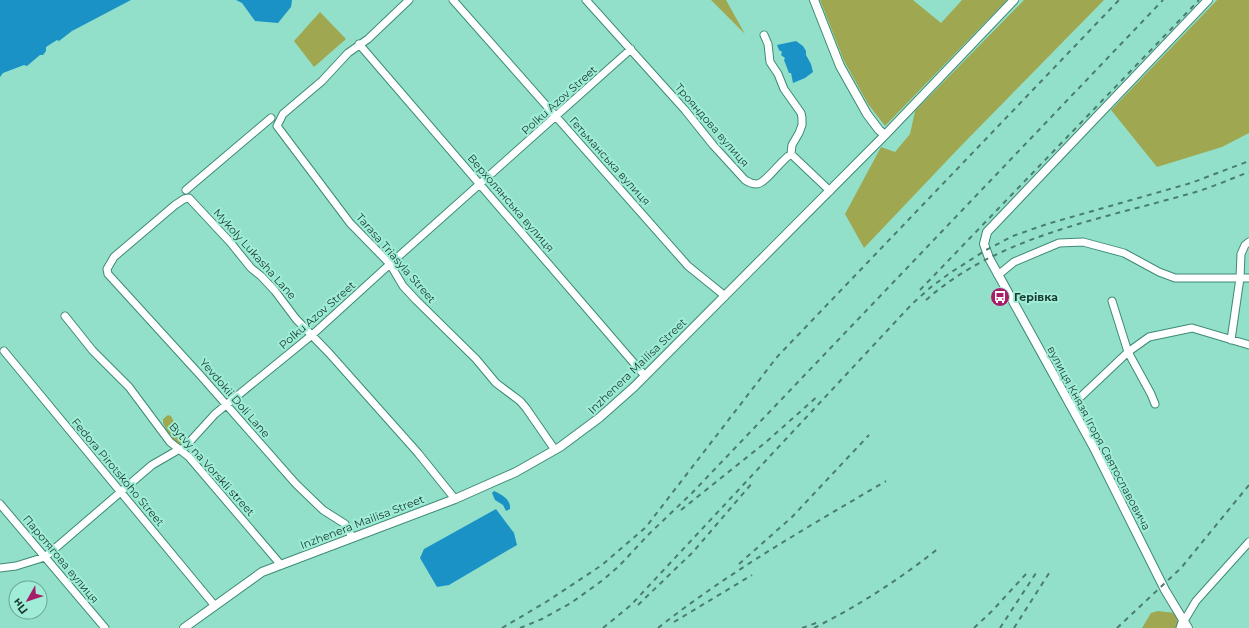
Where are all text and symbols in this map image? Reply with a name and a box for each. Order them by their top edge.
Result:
street label: Polku Azov Street [518,62,600,138]
street label: Трояндова вулиця [672,80,752,170]
street label: Гетьманська вулиця [566,114,654,208]
street label: Верхолянська вулиця [465,151,557,255]
street label: Mykoly Lukasha Lane [211,206,300,303]
street label: Tarasa Triasyla Street [353,210,439,306]
street label: Polku Azov Street [276,278,358,352]
bus stop icon: Герівка [989,286,1011,308]
place label: Герівка [1014,290,1058,304]
street label: Inzhenera Mailisa Street [585,315,690,417]
street label: вулиця Князя Ігоря Святославовича [1044,343,1154,533]
street label: Yevdokii Doli Lane [197,356,273,441]
street label: Fedora Pirotskoho Street [69,415,168,529]
street label: Bytvy na Vorskli street [166,419,258,519]
street label: Inzhenera Mailisa Street [298,492,426,552]
street label: Паротягова вулиця [20,512,102,606]
north arrow [8,580,48,620]
text: Пн [10,595,31,617]

